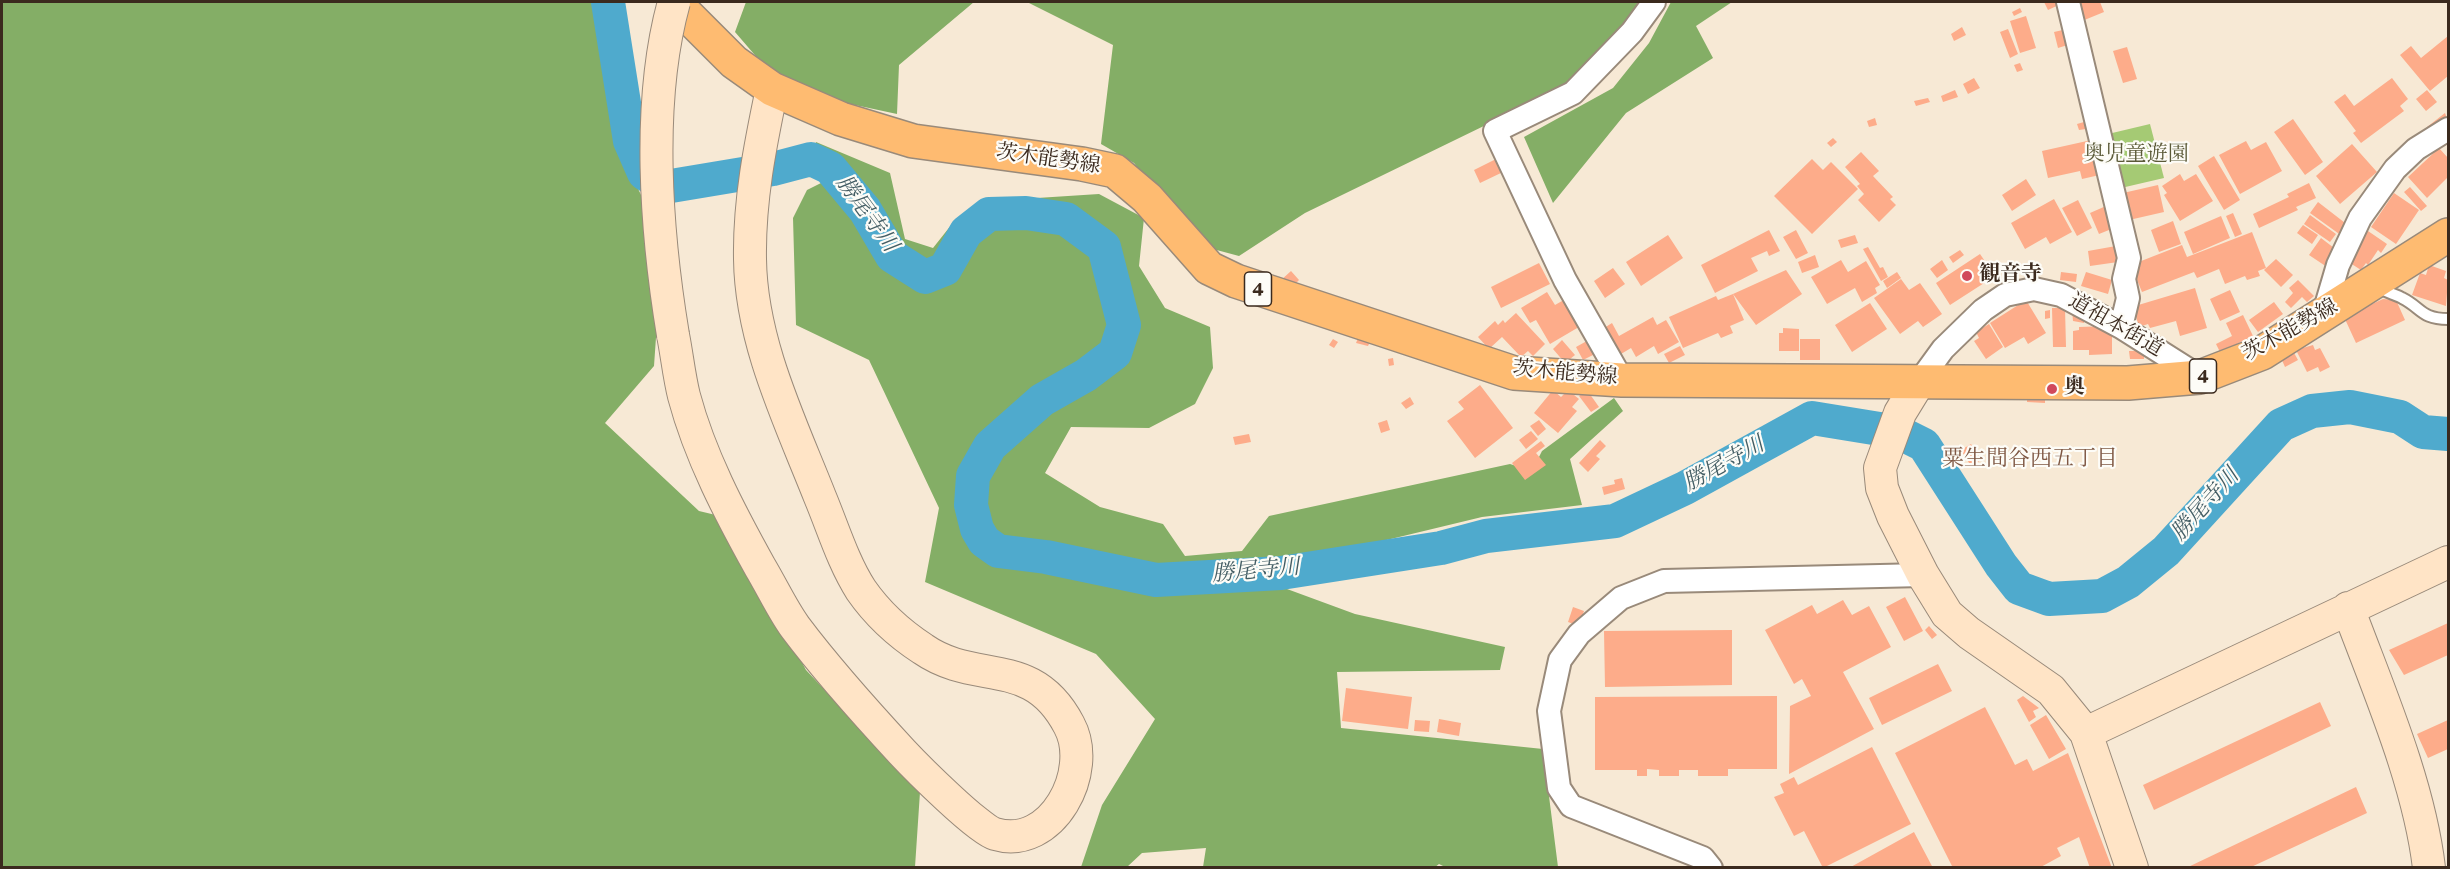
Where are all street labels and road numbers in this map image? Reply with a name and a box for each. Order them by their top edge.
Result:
street label: 茨木能勢線 [994,141,1102,181]
road number: 4 [1244,272,1272,306]
street label: 道祖本街道 [2063,290,2167,364]
street label: 茨木能勢線 [2239,296,2343,368]
street label: 茨木能勢線 [1512,358,1618,392]
road number: 4 [2190,359,2216,393]

